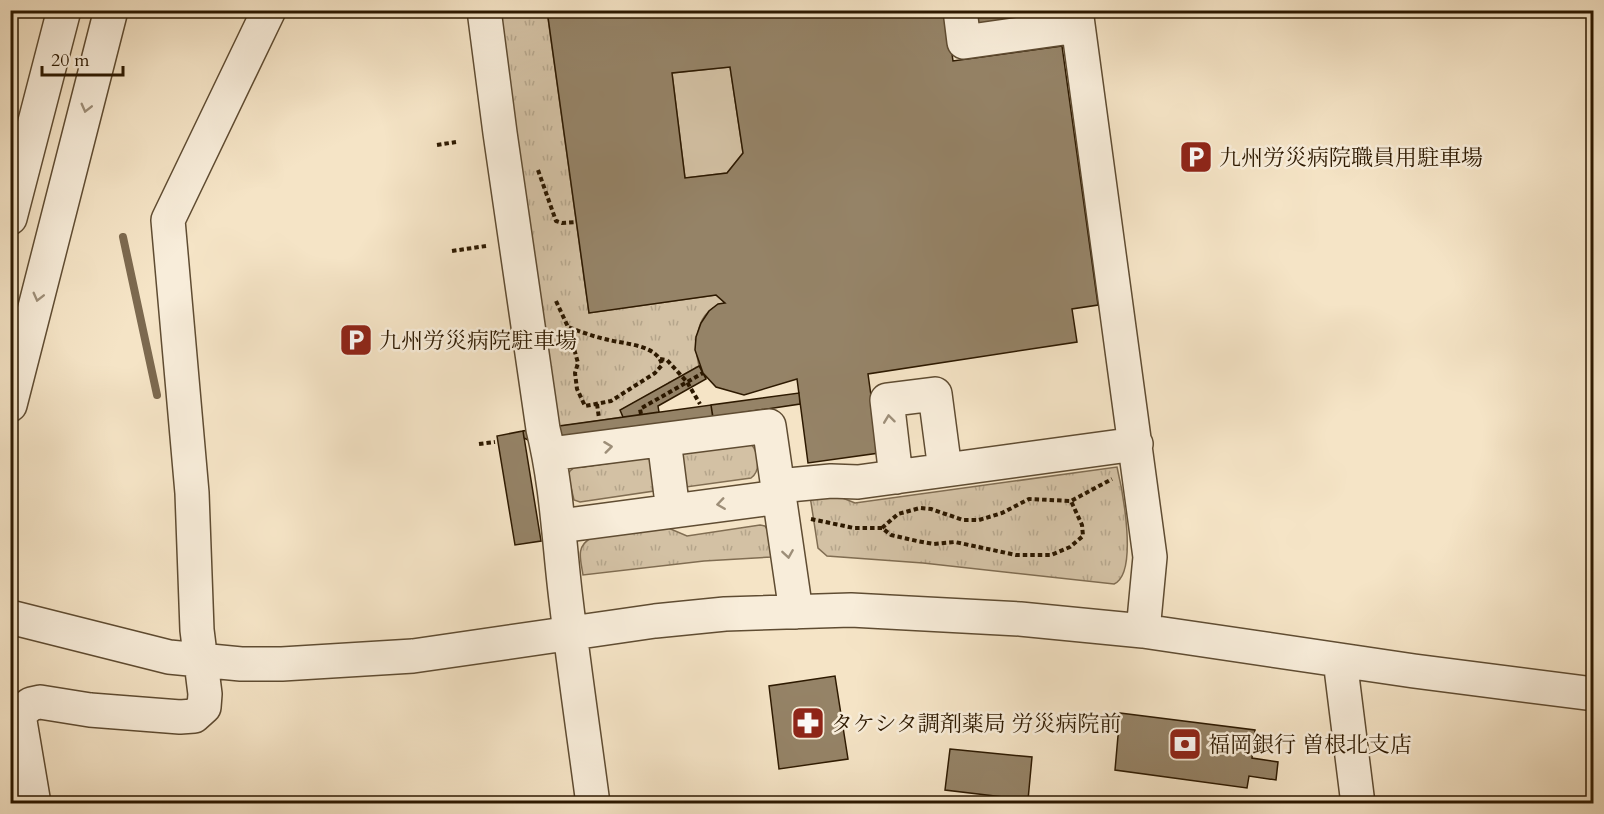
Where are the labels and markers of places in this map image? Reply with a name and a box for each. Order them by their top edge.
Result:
parking icon: 九州労災病院職員用駐車場 [1178,139,1214,175]
place label: 九州労災病院職員用駐車場 [1219,143,1483,173]
parking icon: 九州労災病院駐車場 [338,322,374,358]
place label: 九州労災病院駐車場 [379,326,577,356]
pharmacy icon: タケシタ調剤薬局 労災病院前 [790,705,826,741]
place label: タケシタ調剤薬局 労災病院前 [831,709,1122,739]
bank icon: 福岡銀行 曽根北支店 [1167,726,1203,762]
place label: 福岡銀行 曽根北支店 [1208,730,1412,760]

